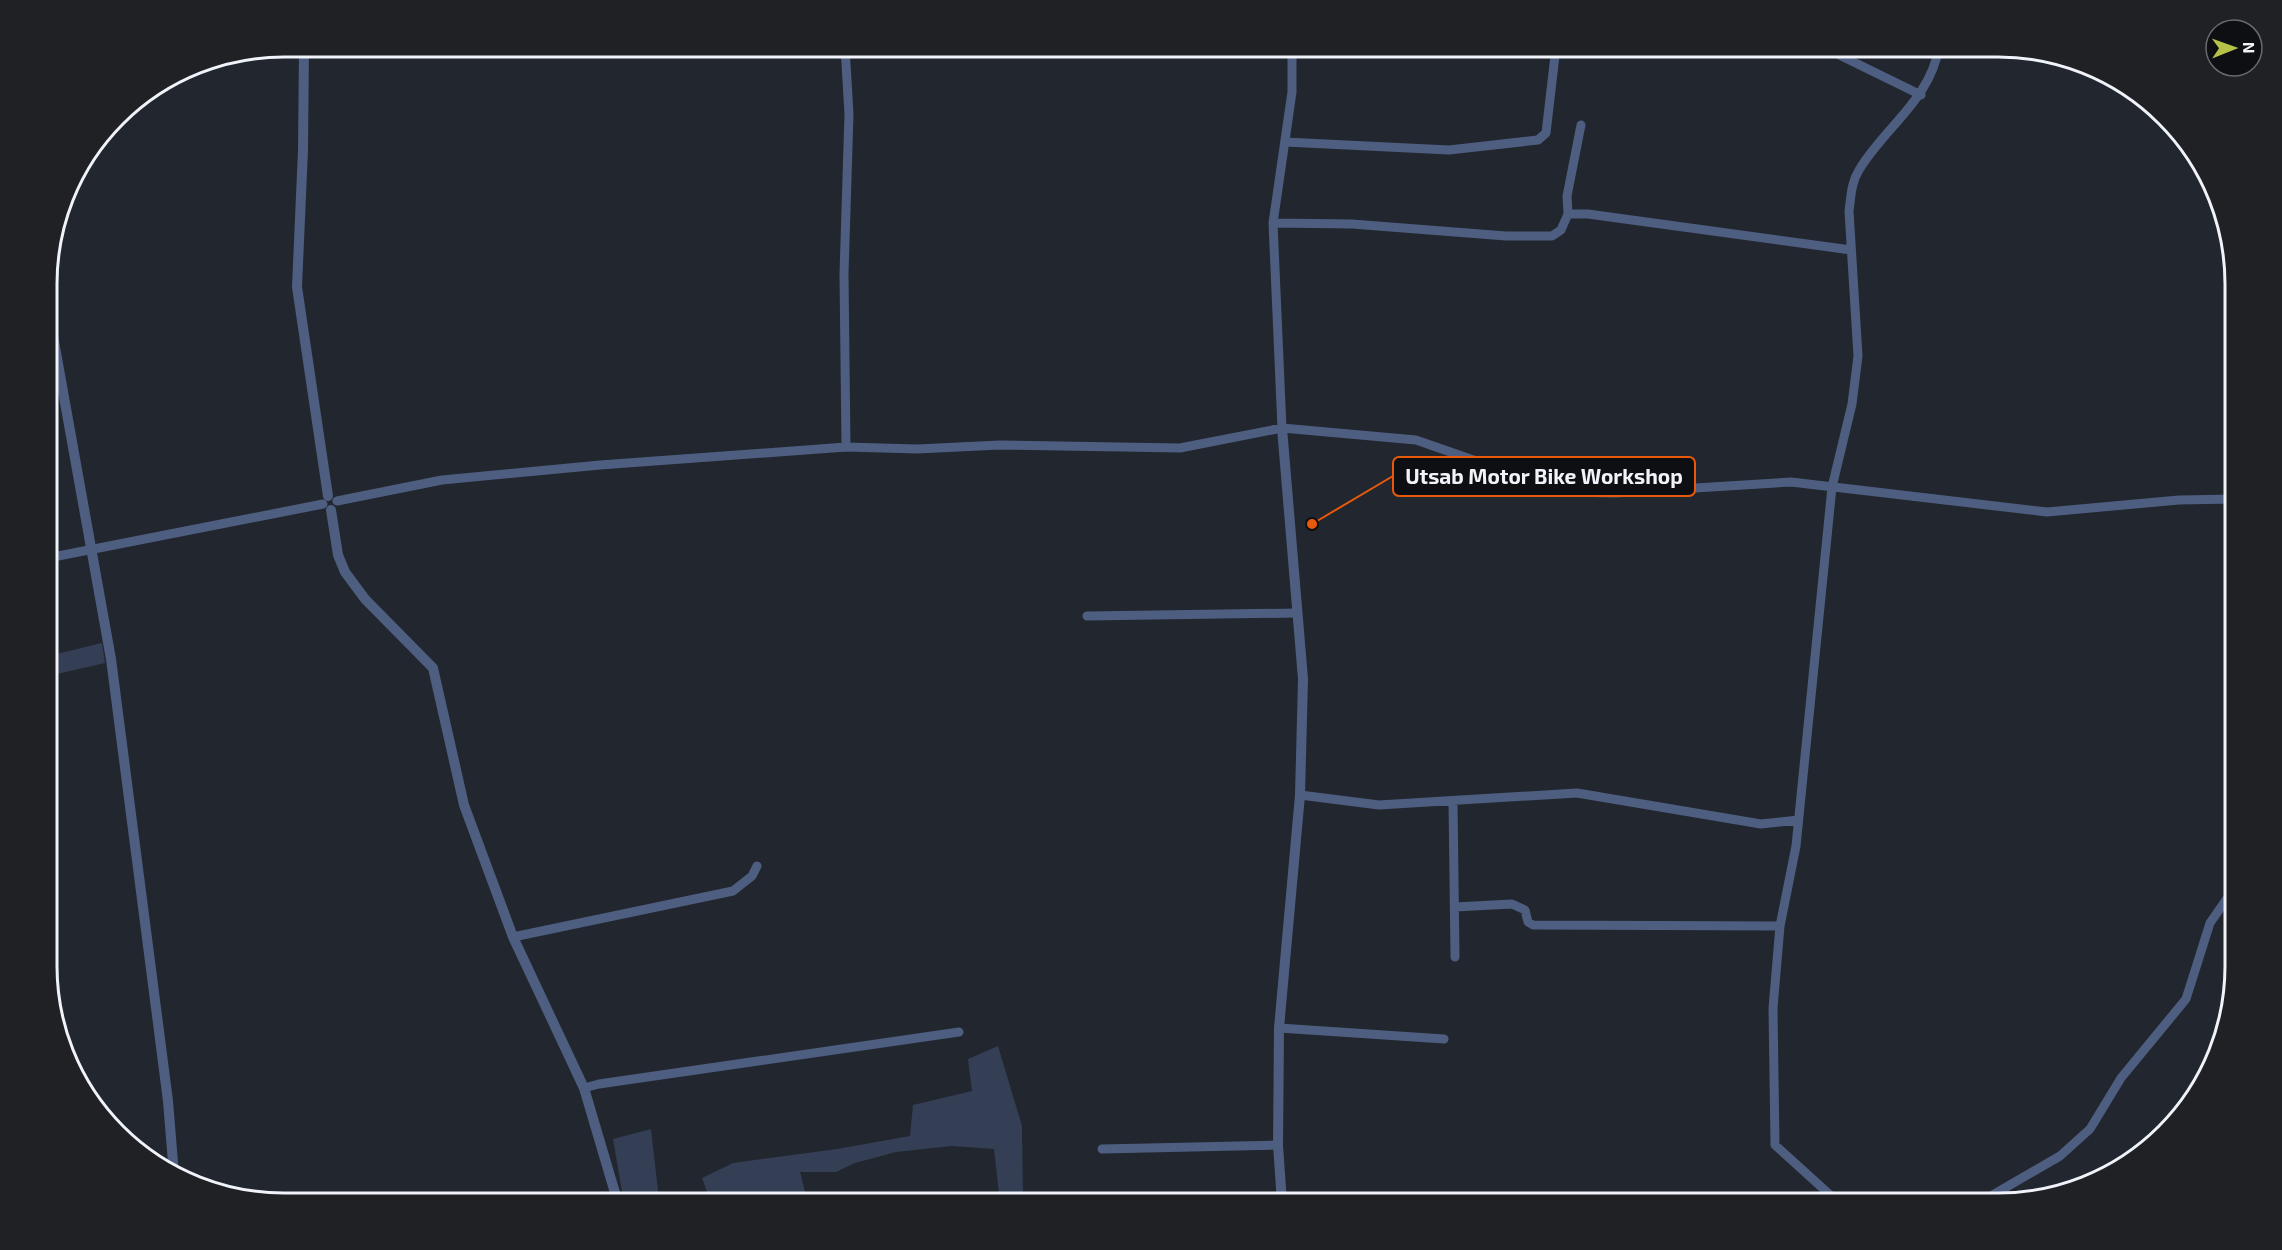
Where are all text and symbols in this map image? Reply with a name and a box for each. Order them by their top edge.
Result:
north arrow [2204,18,2264,78]
text: N [2240,42,2259,54]
callout: Utsab Motor Bike Workshop [1393,457,1695,496]
text: Utsab Motor Bike Workshop [1405,463,1683,488]

